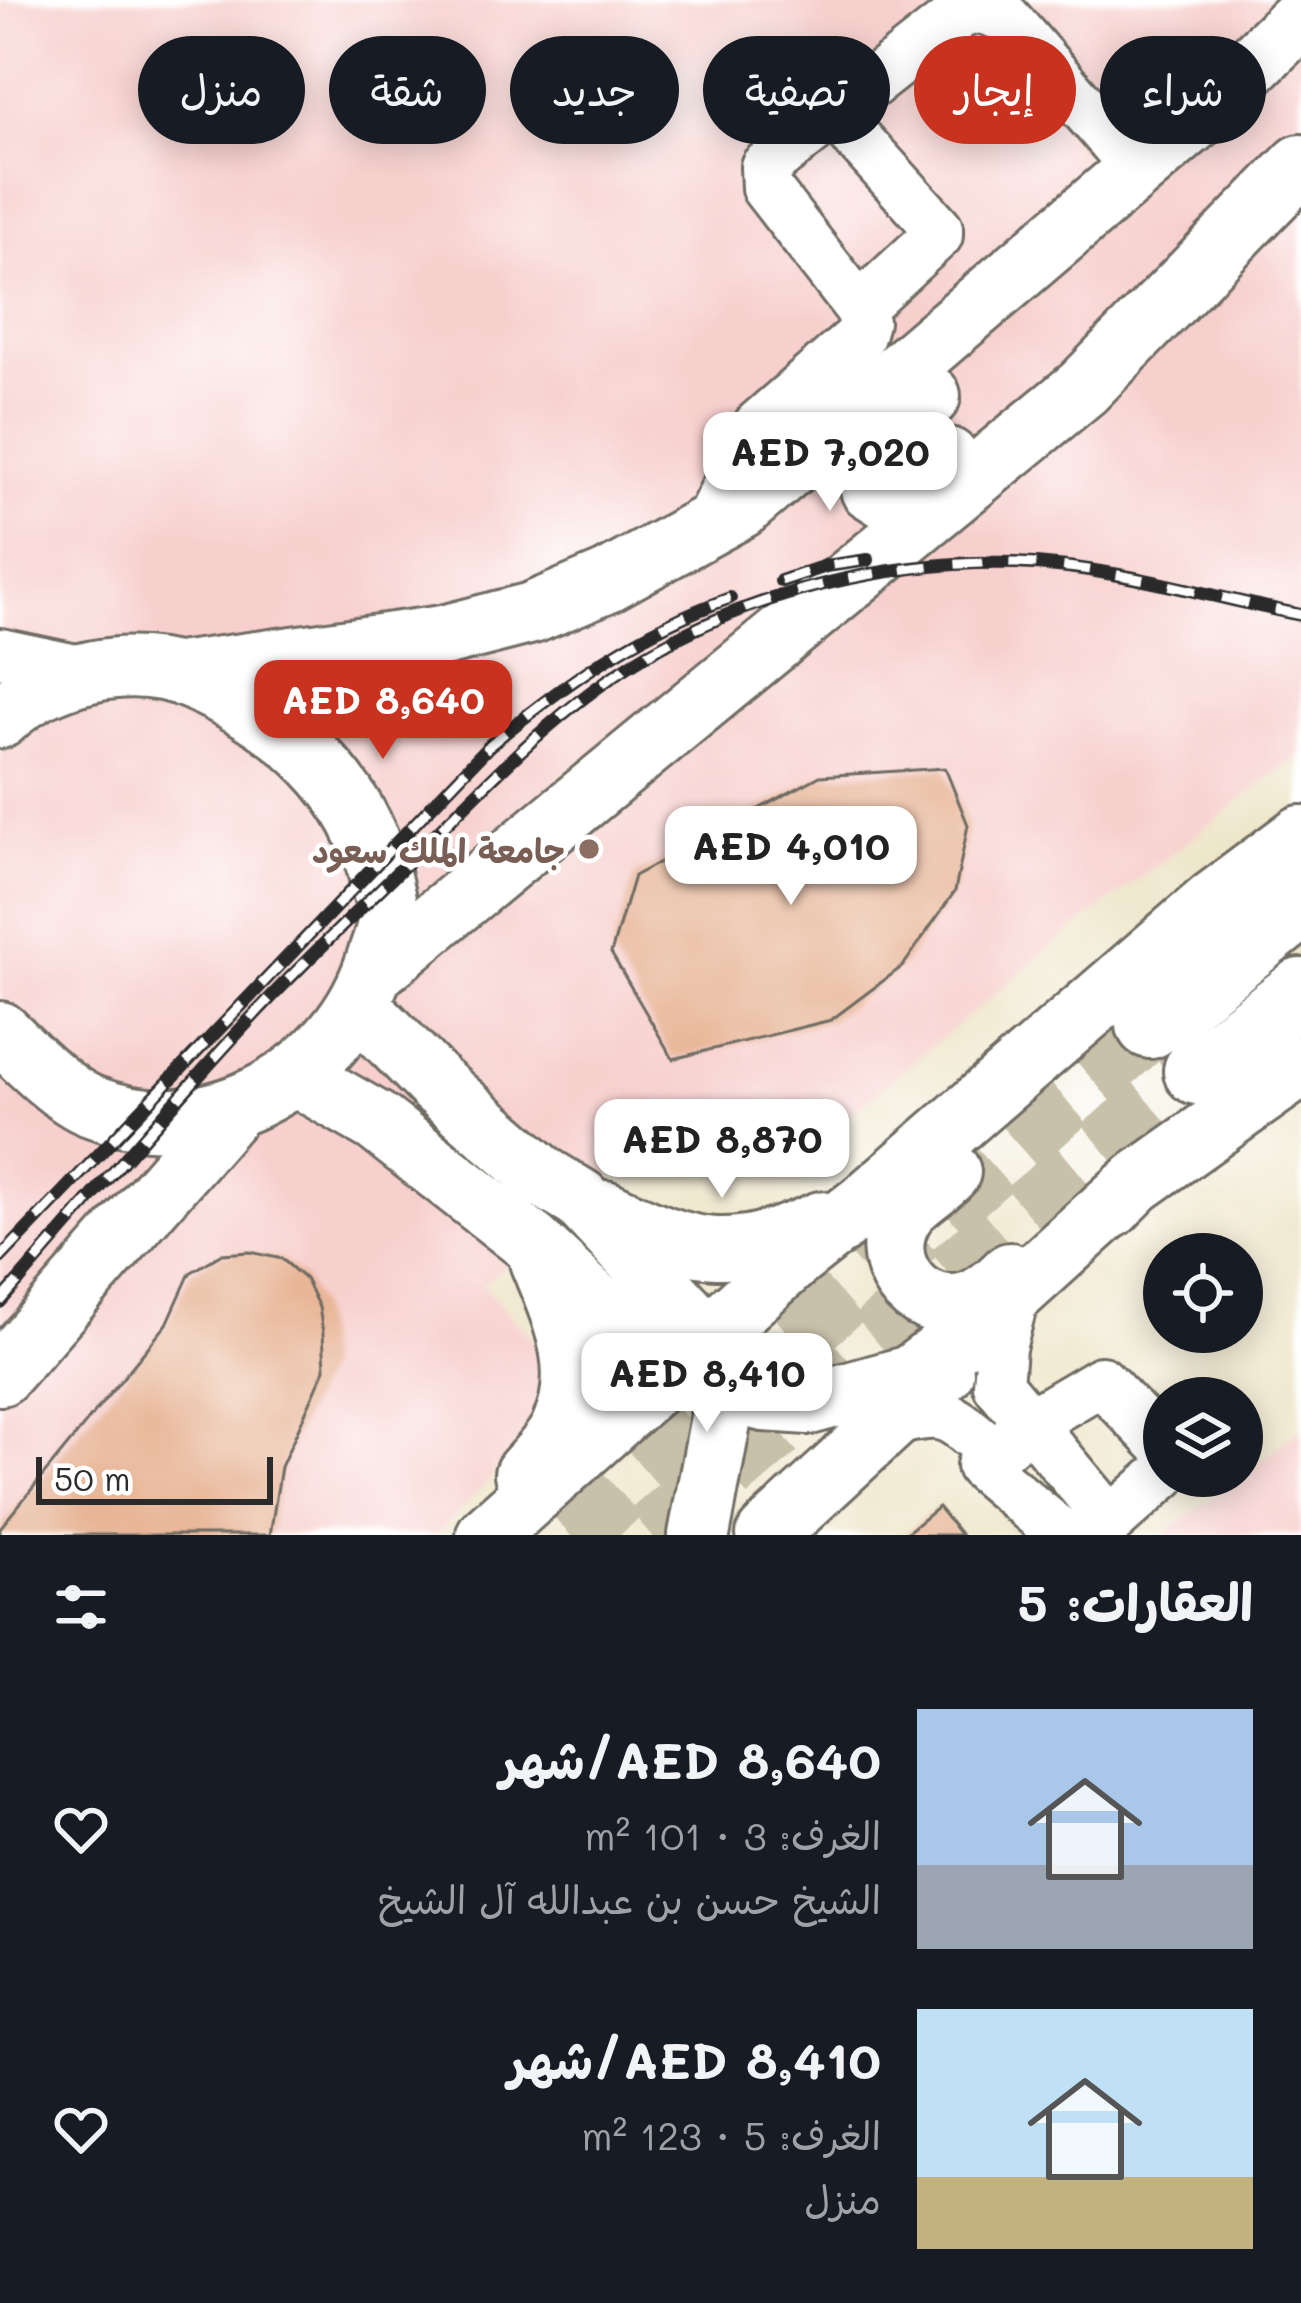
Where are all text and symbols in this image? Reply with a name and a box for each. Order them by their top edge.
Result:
chip: منزل [138,36,305,144]
chip: شقة [329,36,486,144]
chip: جديد [510,36,679,144]
chip: تصفية [703,36,890,144]
chip: إيجار [914,36,1076,144]
chip: شراء [1100,36,1266,144]
pin: AED 7,020 [693,412,967,514]
text: AED 7,020 [730,425,930,476]
pin: AED 8,640 [246,660,520,762]
text: AED 8,640 [281,673,485,724]
pin: AED 4,010 [654,806,928,908]
text: AED 4,010 [692,819,890,870]
place label: جامعة الملك سعود [312,828,565,873]
marker: جامعة الملك سعود [576,836,602,862]
pin: AED 8,870 [585,1099,859,1201]
text: AED 8,870 [621,1112,823,1163]
map controls [1143,1233,1263,1497]
button: locate [1143,1233,1263,1353]
pin: AED 8,410 [570,1333,844,1435]
text: AED 8,410 [608,1346,806,1397]
button: layers [1143,1377,1263,1497]
scale bar [36,1451,273,1504]
text: 50 m [54,1456,130,1499]
text: العقارات: 5 [1018,1567,1253,1634]
icon: filters [48,1574,114,1640]
text: AED 8,640/شهر [500,1725,881,1792]
icon: home [1013,1757,1157,1901]
icon: heart [48,1796,114,1862]
text: الغرف: 3 · 101 m² [584,1809,881,1860]
text: الشيخ حسن بن عبدالله آل الشيخ [378,1873,881,1924]
text: AED 8,410/شهر [508,2025,881,2092]
icon: home [1013,2057,1157,2201]
icon: heart [48,2096,114,2162]
text: الغرف: 5 · 123 m² [581,2109,881,2160]
text: منزل [804,2173,881,2224]

